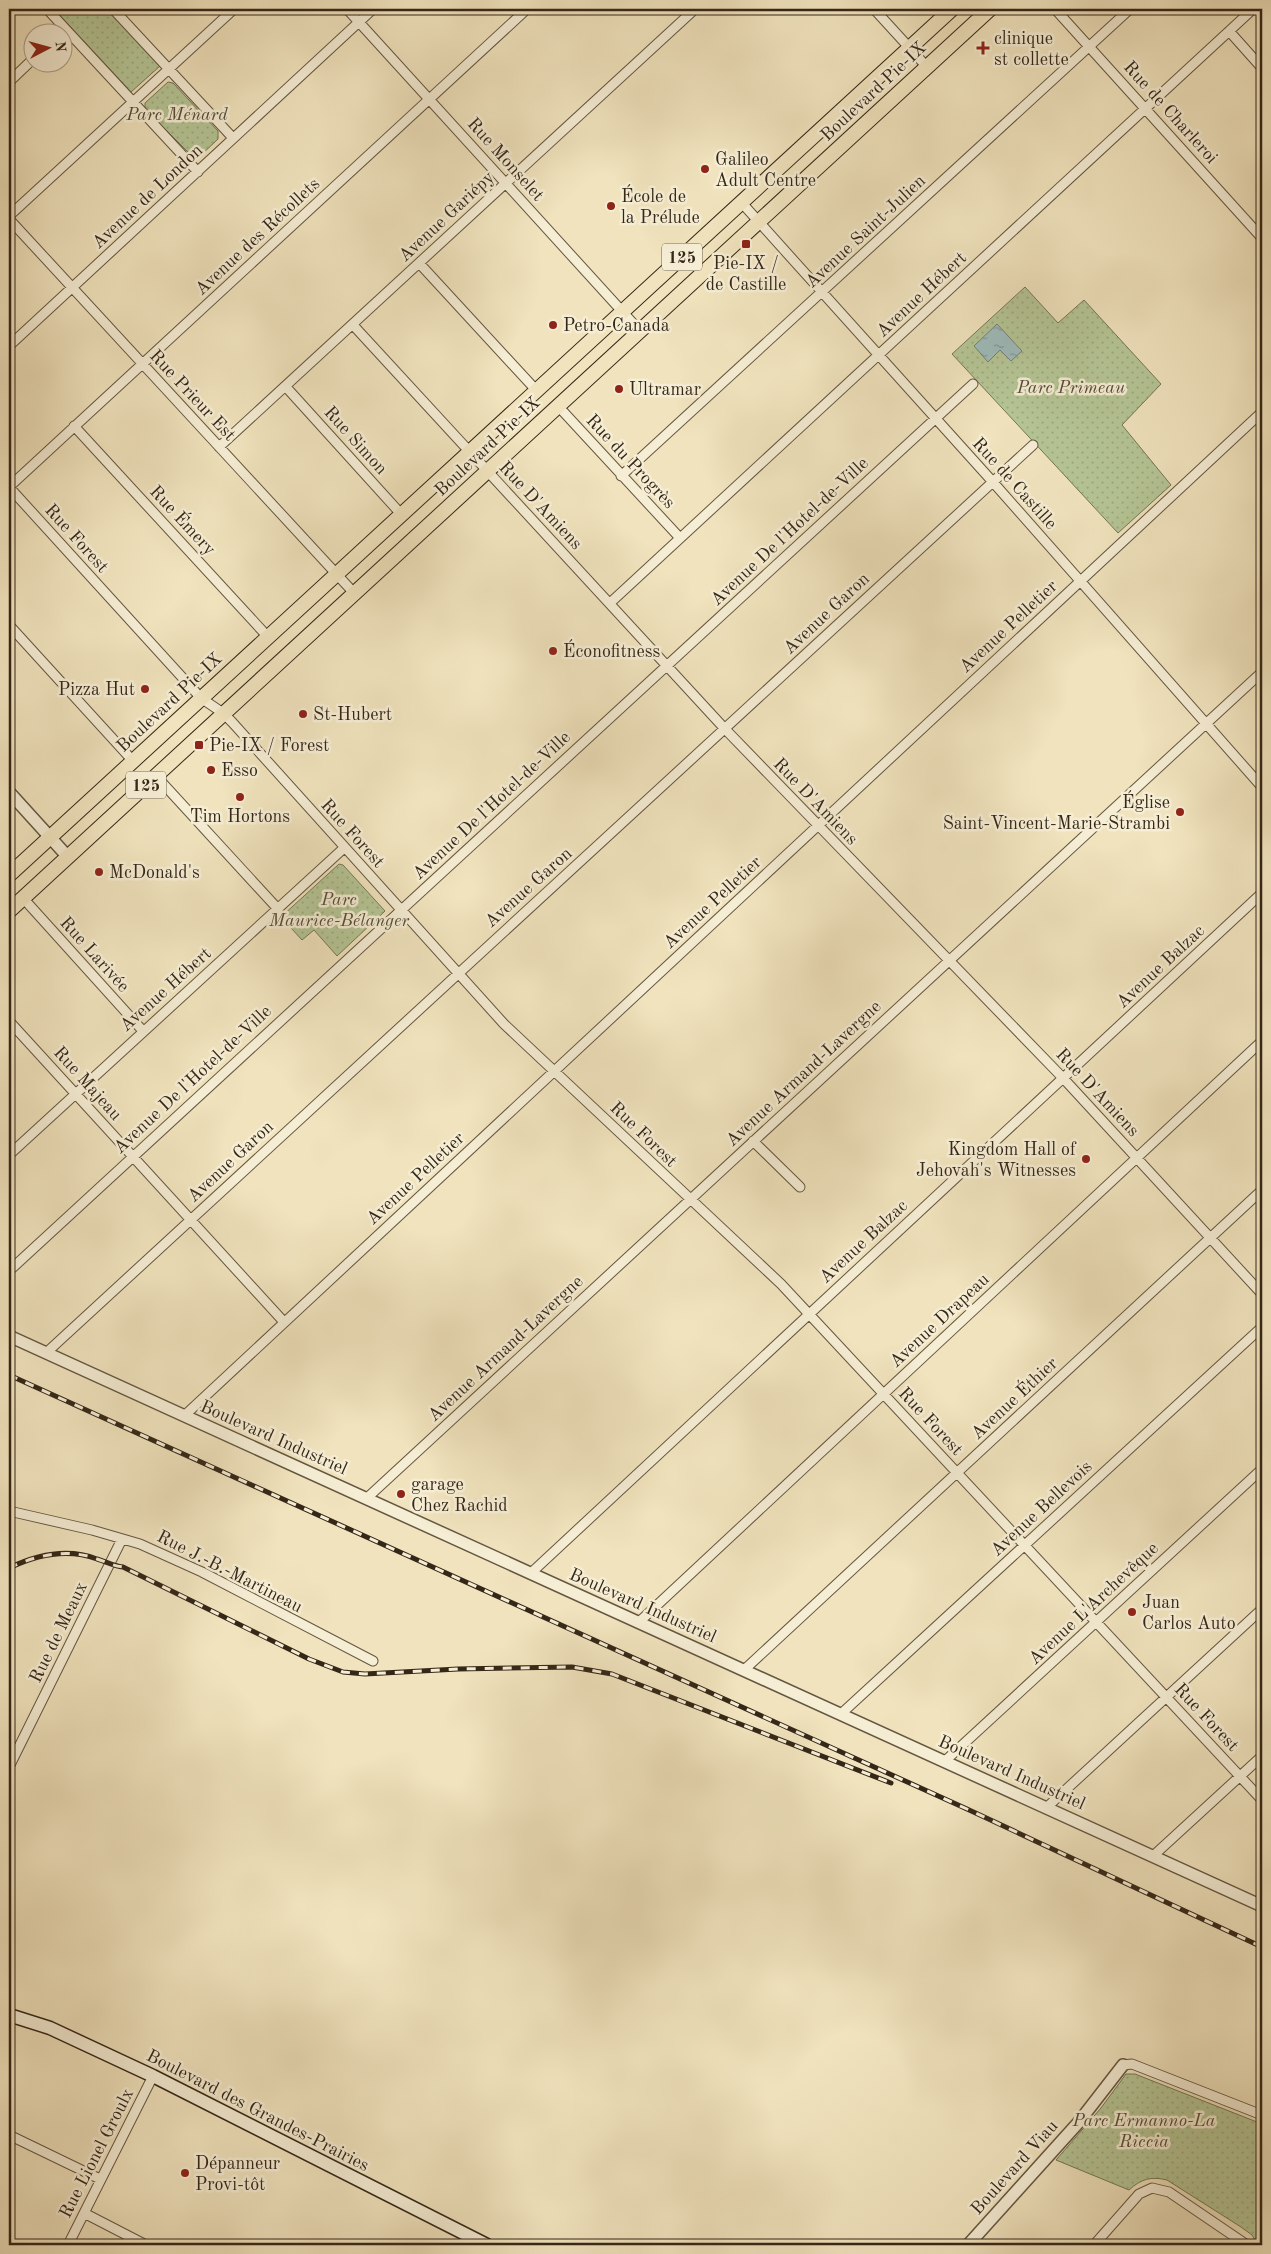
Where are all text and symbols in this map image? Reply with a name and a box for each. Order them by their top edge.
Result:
north arrow [22,22,72,72]
place label: clinique st collette [994,30,1069,69]
street label: Boulevard Pie-IX [818,38,930,145]
text: N [52,41,67,53]
marker: clinique st collette [976,41,990,55]
street label: Rue de Charleroi [1120,58,1221,167]
park label: Parc Ménard [125,106,228,124]
street label: Rue Monselet [463,115,547,205]
street label: Avenue de London [89,141,207,252]
place label: Galileo Adult Centre [715,151,816,190]
marker: Galileo Adult Centre [699,163,711,175]
street label: Avenue Gariépy [395,168,498,265]
street label: Avenue Saint-Julien [802,171,929,292]
street label: Avenue des Récollets [192,175,323,299]
place label: École de la Prélude [621,184,700,227]
marker: École de la Prélude [605,200,617,212]
marker: Pie-IX / de Castille [740,238,752,250]
road number: 125 [662,243,702,270]
street label: Avenue Hébert [873,249,970,341]
place label: Pie-IX / de Castille [706,255,786,294]
place label: Petro-Canada [563,317,670,335]
marker: Petro-Canada [547,319,559,331]
street label: Rue Prieur Est [146,347,239,445]
park label: Parc Primeau [1016,379,1125,397]
place label: Ultramar [629,381,702,399]
marker: Ultramar [613,383,625,395]
street label: Boulevard Pie-IX [432,393,544,500]
street label: Rue Simon [320,403,390,478]
street label: Rue du Progrès [582,411,678,512]
street label: Rue de Castille [969,434,1060,533]
street label: Avenue De l'Hotel-de-Ville [707,454,872,609]
street label: Rue D'Amiens [495,458,585,553]
street label: Rue Émery [146,480,222,559]
street label: Rue Forest [41,501,112,576]
street label: Avenue Garon [780,569,873,658]
street label: Avenue Pelletier [956,577,1062,676]
place label: Éconofitness [563,639,660,661]
marker: Éconofitness [547,645,559,657]
street label: Boulevard Pie-IX [114,649,226,756]
place label: Pizza Hut [58,681,135,699]
marker: Pizza Hut [139,683,151,695]
place label: St-Hubert [313,706,392,724]
marker: St-Hubert [297,708,309,720]
street label: Avenue De l'Hotel-de-Ville [409,728,574,883]
place label: Pie-IX / Forest [209,737,329,755]
marker: Pie-IX / Forest [193,739,205,751]
street label: Rue D'Amiens [770,755,861,849]
place label: Esso [221,762,258,780]
marker: Esso [205,764,217,776]
road number: 125 [126,772,166,798]
place label: Église Saint-Vincent-Marie-Strambi [943,790,1170,833]
marker: Tim Hortons [234,791,246,803]
street label: Rue Forest [317,796,388,871]
marker: Église Saint-Vincent-Marie-Strambi [1174,806,1186,818]
place label: Tim Hortons [190,808,290,826]
street label: Avenue Garon [482,844,576,931]
street label: Avenue Pelletier [660,853,766,952]
place label: McDonald's [109,864,200,882]
marker: McDonald's [93,866,105,878]
park label: Parc Maurice-Bélanger [268,891,410,930]
street label: Rue Larivée [56,914,132,996]
street label: Avenue Balzac [1113,922,1208,1012]
street label: Avenue Hébert [117,944,215,1035]
street label: Avenue Armand-Lavergne [723,997,885,1150]
street label: Avenue De l'Hotel-de-Ville [110,1002,275,1157]
street label: Rue Majeau [50,1043,125,1124]
street label: Rue D'Amiens [1052,1045,1142,1140]
street label: Rue Forest [606,1099,680,1171]
street label: Avenue Garon [184,1117,277,1206]
street label: Avenue Pelletier [363,1129,469,1228]
place label: Kingdom Hall of Jehovah's Witnesses [916,1141,1077,1180]
marker: Kingdom Hall of Jehovah's Witnesses [1080,1153,1092,1165]
street label: Avenue Balzac [816,1197,911,1287]
street label: Avenue Drapeau [887,1270,993,1371]
street label: Avenue Armand-Lavergne [425,1272,587,1425]
street label: Avenue Éthier [965,1351,1062,1443]
street label: Rue Forest [895,1384,966,1459]
street label: Boulevard Industriel [197,1397,350,1479]
street label: Avenue Bellevois [988,1457,1096,1560]
place label: garage Chez Rachid [411,1476,508,1515]
marker: garage Chez Rachid [395,1488,407,1500]
street label: Rue J.-B.-Martineau [154,1527,305,1616]
street label: Avenue L'Archevêque [1025,1539,1162,1668]
street label: Boulevard Industriel [566,1565,719,1647]
street label: Rue de Meaux [27,1579,91,1686]
place label: Juan Carlos Auto [1142,1594,1236,1633]
marker: Juan Carlos Auto [1126,1606,1138,1618]
street label: Rue Forest [1171,1680,1242,1755]
street label: Boulevard Industriel [935,1732,1088,1814]
street label: Boulevard des Grandes-Prairies [143,2047,372,2175]
street label: Rue Lionel Groulx [56,2086,137,2221]
park label: Parc Ermanno-La Riccia [1072,2112,1216,2151]
street label: Boulevard Viau [968,2117,1062,2218]
place label: Dépanneur Provi-tôt [195,2155,281,2194]
marker: Dépanneur Provi-tôt [179,2167,191,2179]

